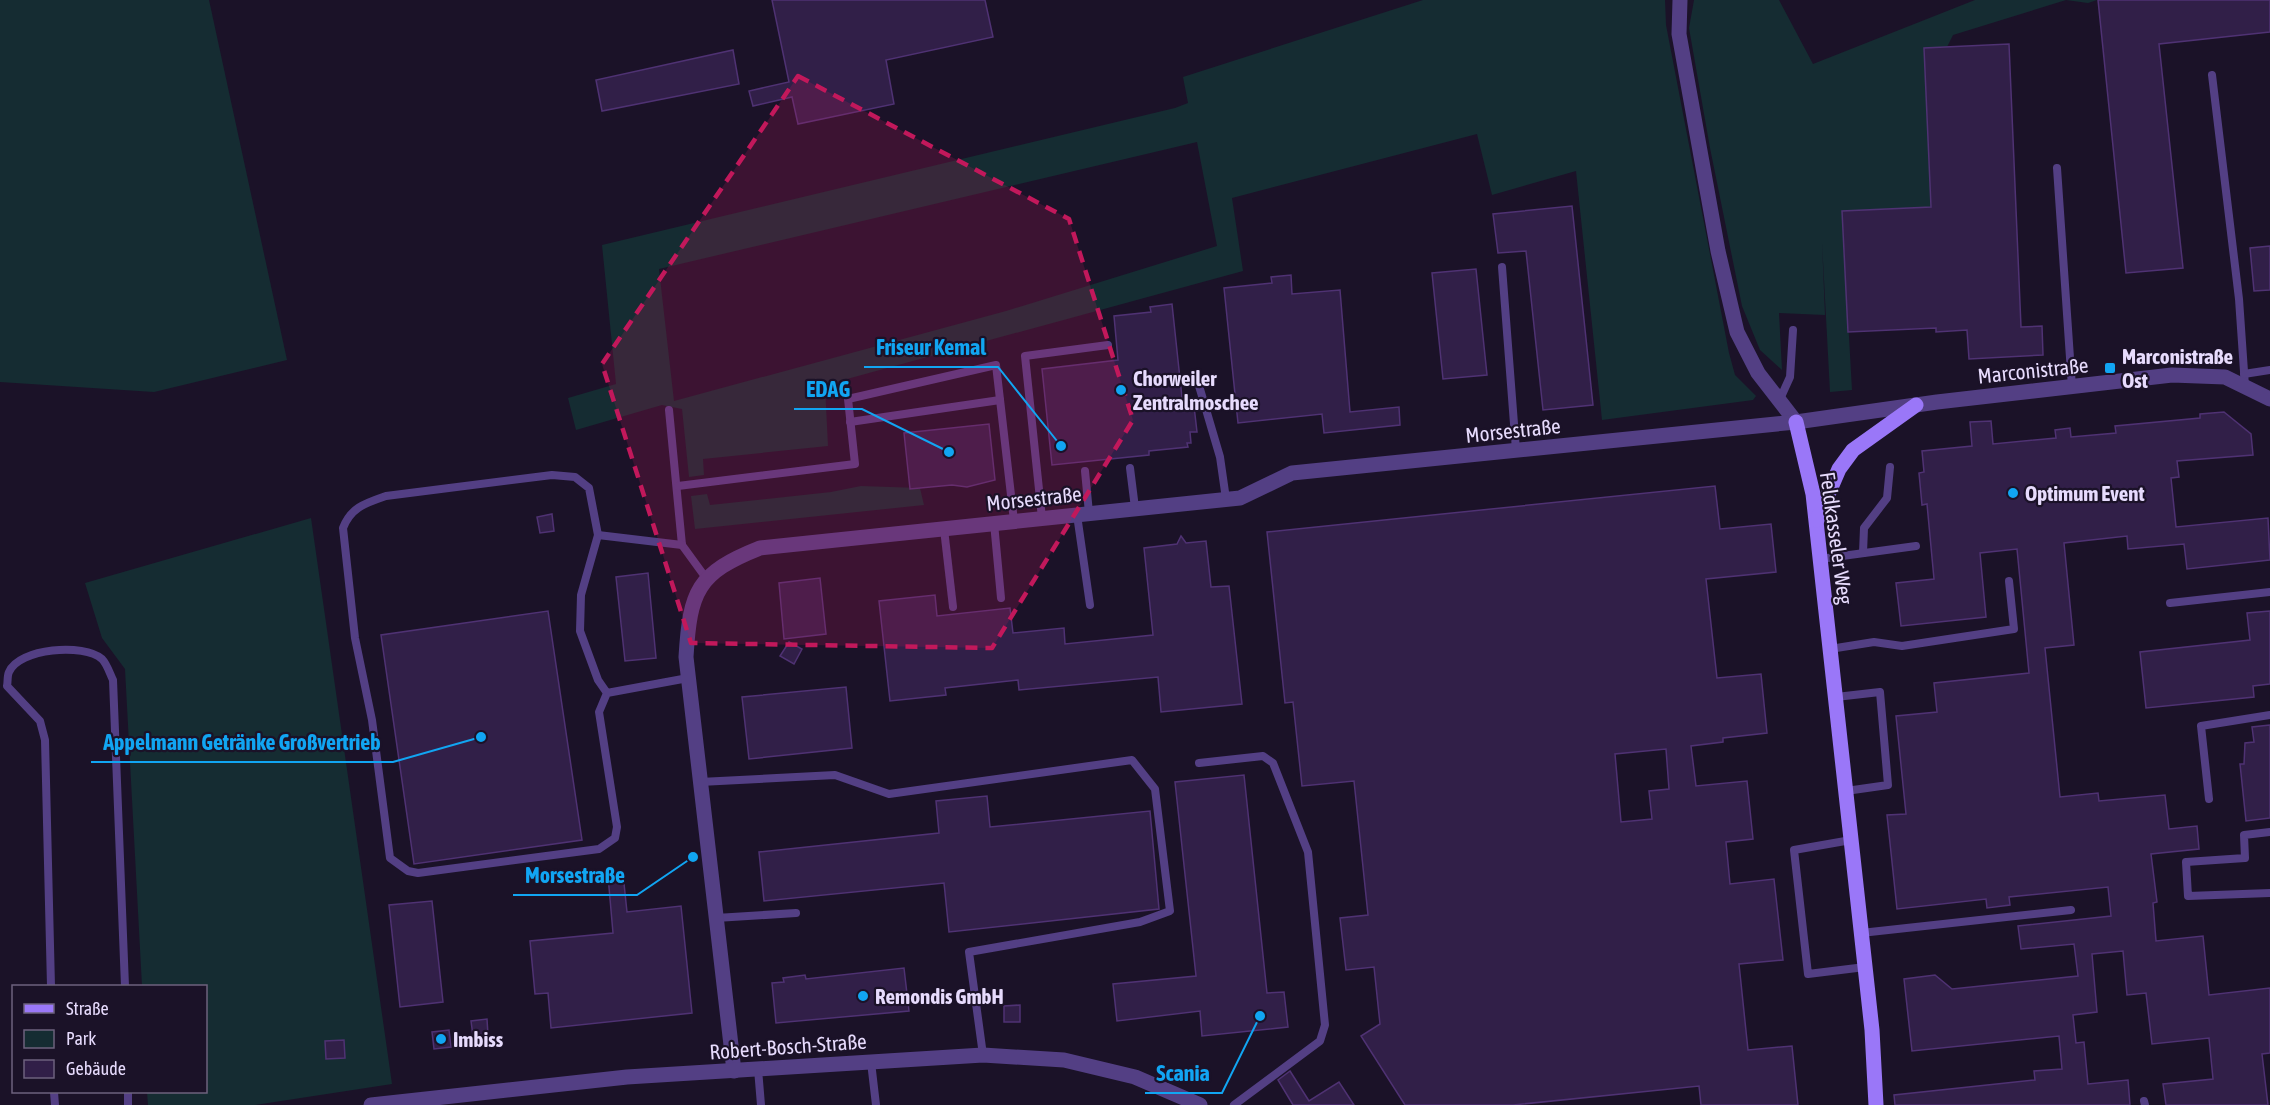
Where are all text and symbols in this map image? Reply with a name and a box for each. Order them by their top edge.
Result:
callout: Friseur Kemal [864,327,998,367]
text: Friseur Kemal [876,334,987,360]
place label: Marconistraße Ost [2122,344,2233,392]
street label: Marconistraße [1977,352,2089,388]
marker: Marconistraße Ost [2103,361,2117,375]
place label: Chorweiler Zentralmoschee [1133,366,1259,414]
callout: EDAG [794,369,862,409]
text: EDAG [806,376,850,402]
marker: Chorweiler Zentralmoschee [1114,383,1128,397]
street label: Morsestraße [1464,413,1562,447]
street label: Feldkasseler Weg [1816,470,1858,606]
street label: Morsestraße [985,481,1083,515]
place label: Optimum Event [2025,481,2145,505]
marker: Optimum Event [2006,486,2020,500]
callout: Appelmann Getränke Großvertrieb [91,722,393,762]
text: Appelmann Getränke Großvertrieb [102,729,381,755]
callout: Morsestraße [513,855,637,895]
text: Morsestraße [525,862,625,888]
place label: Remondis GmbH [875,984,1004,1008]
legend [12,985,207,1093]
marker: Remondis GmbH [856,989,870,1003]
text: Straße [66,998,109,1019]
place label: Imbiss [453,1027,504,1051]
text: Park [66,1028,96,1049]
street label: Robert-Bosch-Straße [709,1029,867,1063]
marker: Imbiss [434,1032,448,1046]
callout: Scania [1145,1053,1222,1093]
text: Gebäude [66,1058,126,1079]
text: Scania [1156,1060,1210,1086]

